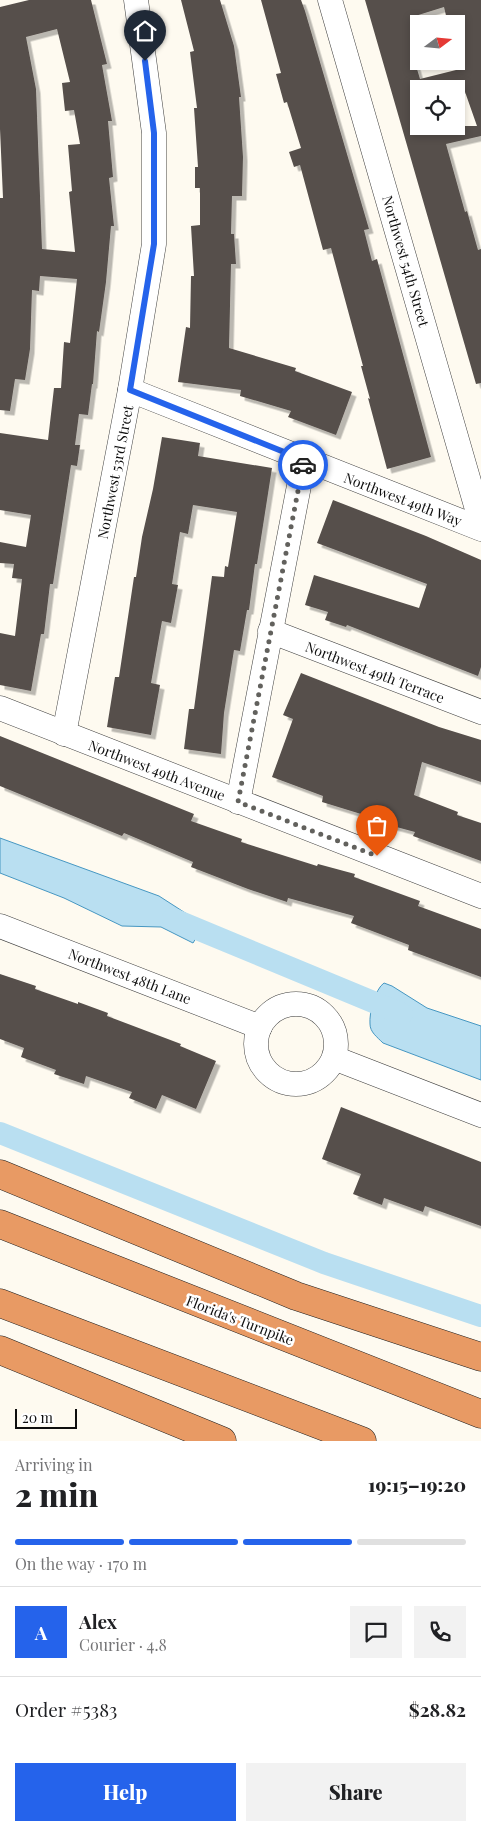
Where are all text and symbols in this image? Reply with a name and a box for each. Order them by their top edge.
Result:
pin [124,10,166,61]
north arrow [410,15,465,70]
map controls [410,15,465,135]
icon: home [131,17,159,45]
button: locate [410,80,465,135]
street label: Northwest 54th Street [378,193,434,330]
street label: Northwest 53rd Street [93,402,138,541]
courier [278,440,328,490]
icon: car [289,451,317,479]
street label: Northwest 49th Way [341,468,465,530]
street label: Northwest 49th Terrace [303,637,447,707]
street label: Northwest 49th Avenue [86,735,228,805]
pin [356,805,398,856]
icon: bag [363,812,391,840]
street label: Northwest 48th Lane [66,944,194,1008]
street label: Florida's Turnpike [184,1291,296,1349]
scale bar [15,1406,78,1429]
text: 20 m [22,1408,53,1427]
text: Arriving in [15,1454,93,1475]
text: 19:15–19:20 [368,1471,466,1497]
text: 2 min [15,1472,98,1515]
text: On the way · 170 m [15,1553,147,1574]
button: chat [350,1606,402,1658]
button: phone [414,1606,466,1658]
text: Alex [79,1608,117,1634]
text: A [35,1619,47,1645]
text: Courier · 4.8 [79,1634,167,1655]
text: Order #5383 [15,1696,117,1722]
text: $28.82 [409,1696,466,1722]
button: Help [15,1763,236,1821]
button: Share [246,1763,466,1821]

